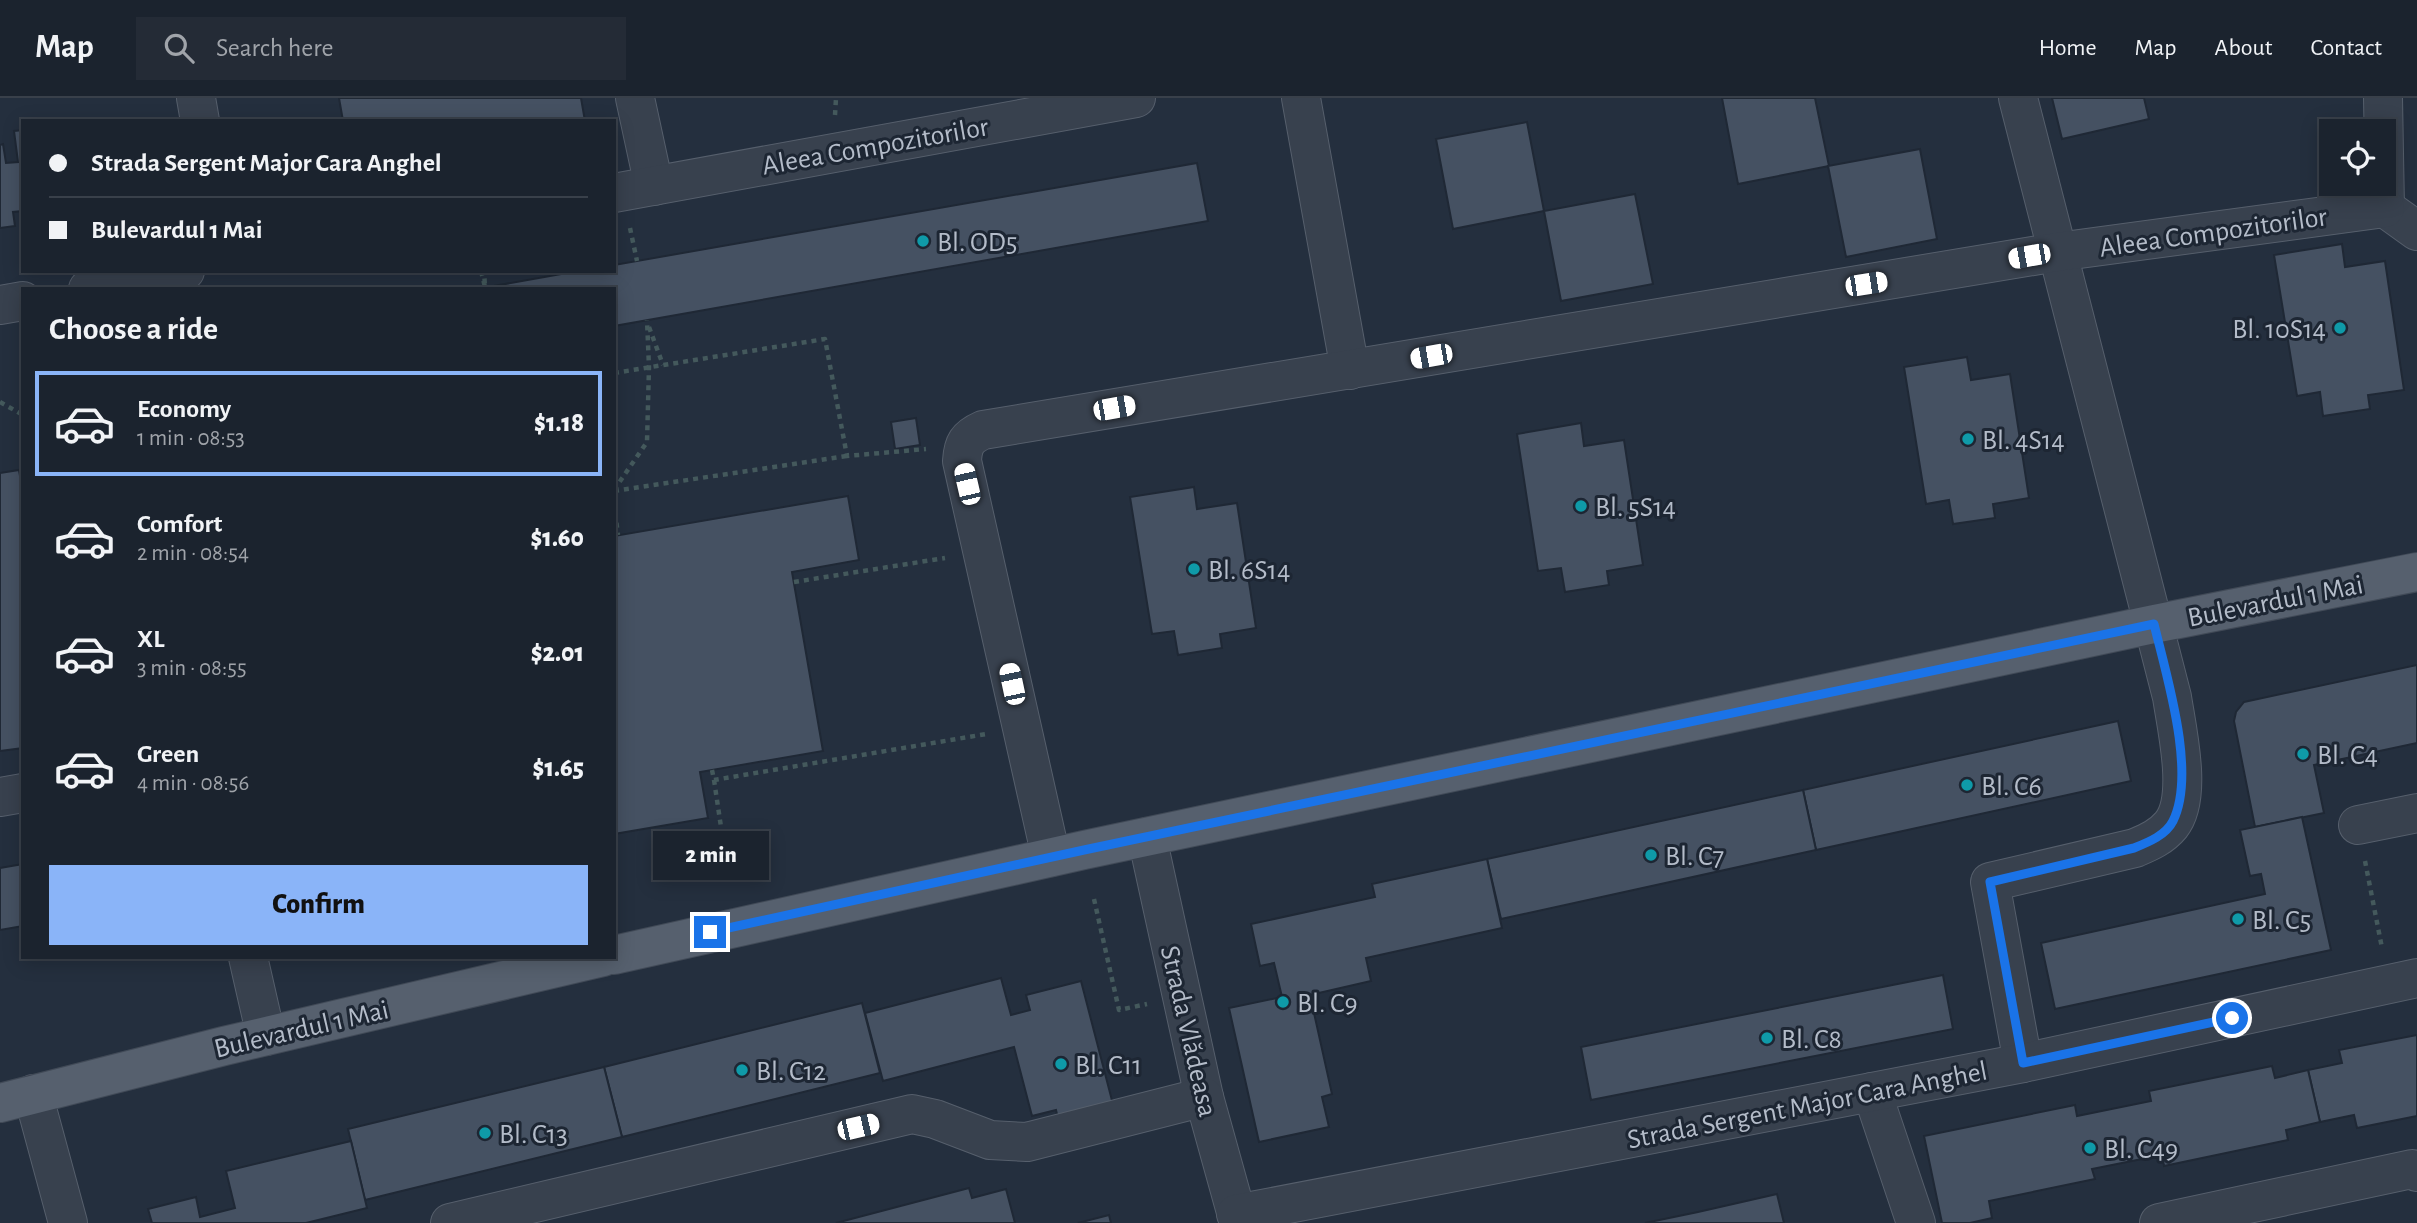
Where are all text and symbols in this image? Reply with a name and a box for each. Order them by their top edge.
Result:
search box [136,17,626,80]
icon: search [160,29,198,67]
text: Map [35,31,94,64]
text: Search here [216,35,334,61]
text: Home [2039,36,2097,60]
text: Map [2135,36,2177,60]
text: About [2215,36,2272,60]
text: Contact [2310,36,2382,60]
street label: Aleea Compozitorilor [760,113,991,181]
map controls [2319,119,2396,196]
button: locate [2319,119,2396,196]
text: Strada Sergent Major Cara Anghel [91,150,442,176]
street label: Aleea Compozitorilor [2098,203,2329,263]
text: Bulevardul 1 Mai [91,217,262,243]
place label: Bl. OD5 [937,229,1018,257]
marker: Bl. OD5 [915,233,931,249]
car [2007,242,2052,270]
car [1844,270,1889,298]
text: Choose a ride [49,313,218,345]
place label: Bl. 10S14 [2232,316,2326,344]
marker: Bl. 10S14 [2332,320,2348,336]
car [1409,342,1454,370]
icon: car [53,392,116,455]
car [1092,394,1137,422]
text: Economy [137,396,231,422]
text: $1.18 [534,410,584,436]
text: 1 min · 08:53 [137,427,245,450]
place label: Bl. 4S14 [1982,427,2065,455]
marker: Bl. 4S14 [1960,431,1976,447]
car [953,461,982,507]
place label: Bl. 5S14 [1595,494,1676,522]
marker: Bl. 5S14 [1573,498,1589,514]
icon: car [53,507,116,570]
text: Comfort [137,511,222,537]
text: $1.60 [530,525,584,551]
text: 2 min · 08:54 [137,542,249,565]
place label: Bl. 6S14 [1208,557,1290,585]
marker: Bl. 6S14 [1186,561,1202,577]
street label: Bulevardul 1 Mai [2185,571,2366,633]
icon: car [53,622,116,685]
text: XL [137,626,164,652]
text: $2.01 [531,640,584,666]
text: 3 min · 08:55 [137,657,247,680]
car [998,661,1027,707]
icon: car [53,737,116,800]
text: Green [137,741,199,767]
place label: Bl. C4 [2317,742,2378,770]
marker: Bl. C4 [2295,746,2311,762]
text: $1.65 [532,755,584,781]
text: 4 min · 08:56 [137,772,249,795]
place label: Bl. C6 [1981,773,2042,801]
marker: Bl. C6 [1959,777,1975,793]
callout: 2 min [652,830,768,880]
place label: Bl. C7 [1665,843,1724,871]
text: 2 min [685,844,737,867]
marker: Bl. C7 [1643,847,1659,863]
button: Confirm [49,865,588,945]
place label: Bl. C5 [2252,907,2311,935]
marker: Bl. C5 [2230,911,2246,927]
route end [694,916,726,948]
street label: Strada Vlădeasa [1155,943,1221,1120]
place label: Bl. C9 [1297,990,1358,1018]
marker: Bl. C9 [1275,994,1291,1010]
street label: Bulevardul 1 Mai [211,996,391,1064]
route start [2216,1002,2248,1034]
place label: Bl. C8 [1781,1026,1842,1054]
marker: Bl. C8 [1759,1030,1775,1046]
place label: Bl. C11 [1075,1052,1142,1080]
marker: Bl. C11 [1053,1056,1069,1072]
street label: Strada Sergent Major Cara Anghel [1625,1057,1990,1155]
place label: Bl. C12 [756,1058,826,1086]
marker: Bl. C12 [734,1062,750,1078]
car [836,1112,881,1142]
place label: Bl. C13 [499,1121,568,1149]
marker: Bl. C13 [477,1125,493,1141]
place label: Bl. C49 [2104,1136,2178,1164]
marker: Bl. C49 [2082,1140,2098,1156]

